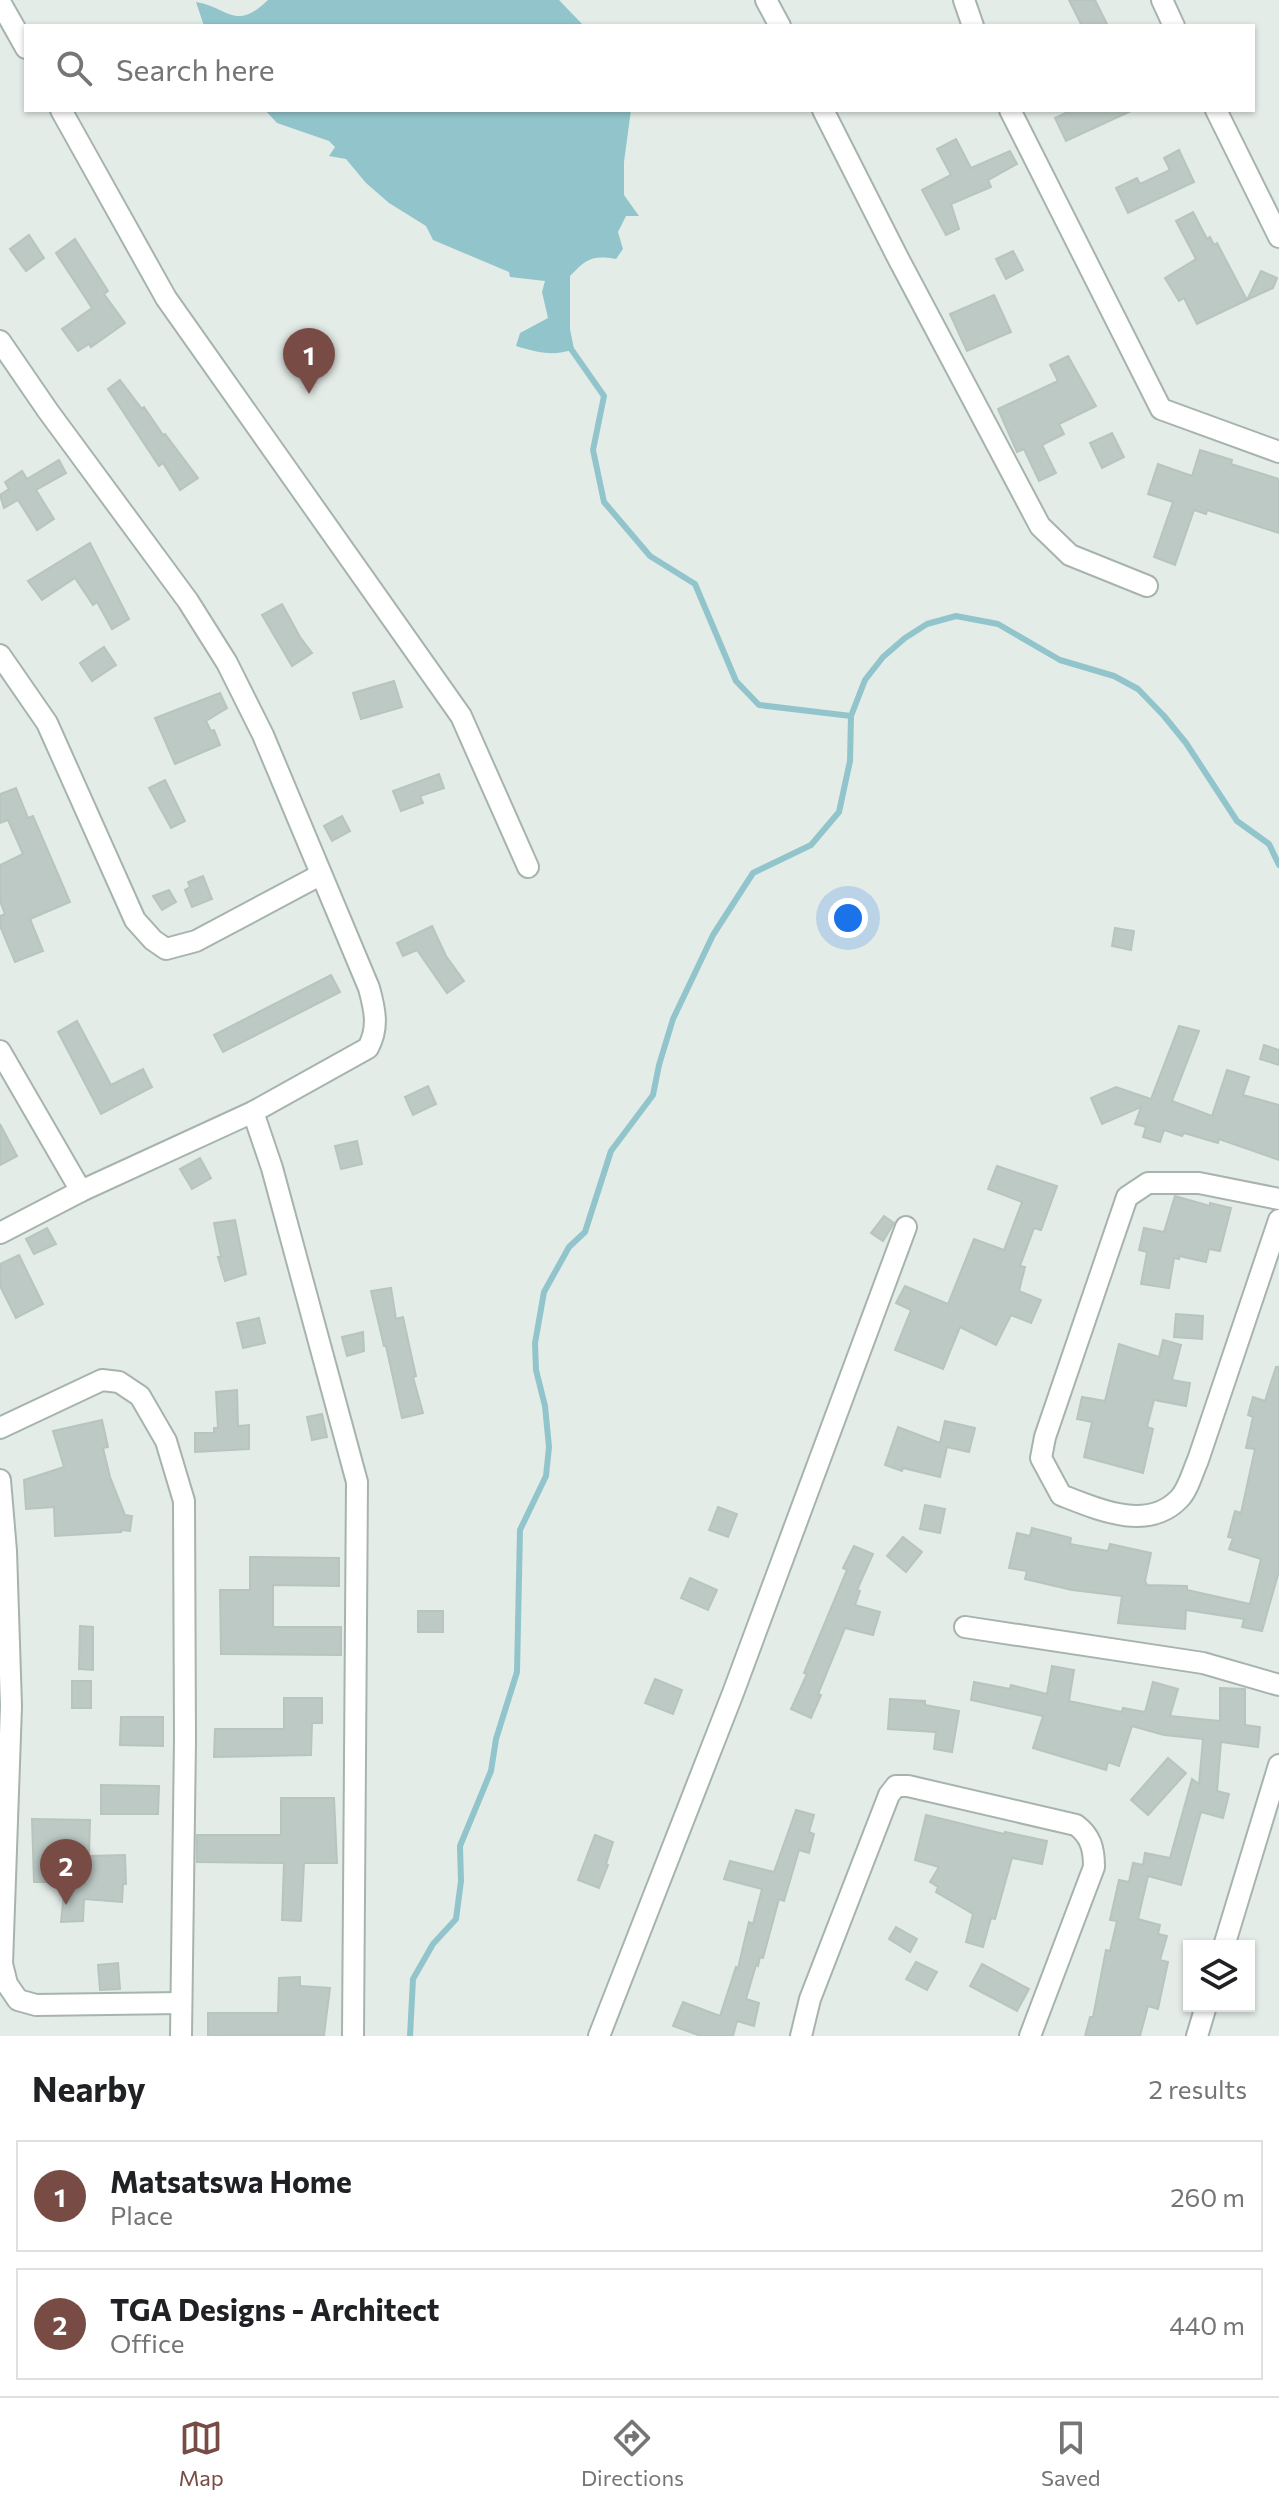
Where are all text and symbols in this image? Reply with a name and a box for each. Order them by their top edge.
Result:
search box [24,24,1255,112]
icon: search [52,46,96,90]
text: Search here [116,50,275,87]
pin: 1 [283,328,335,394]
your location [828,898,868,938]
pin: 2 [40,1839,92,1905]
map controls [1183,1940,1255,2012]
button: layers [1183,1940,1255,2012]
text: Nearby [32,2067,146,2109]
text: 2 results [1149,2073,1247,2104]
text: Matsatswa Home [110,2162,352,2199]
text: 1 [54,2181,66,2212]
text: 260 m [1170,2181,1245,2212]
text: Place [110,2199,173,2230]
text: TGA Designs - Architect [110,2290,439,2327]
text: 2 [53,2309,67,2340]
text: 440 m [1169,2309,1245,2340]
text: Office [110,2327,184,2358]
tab: Map [179,2416,224,2491]
tab: Directions [581,2416,684,2491]
tab: Saved [1041,2416,1100,2491]

